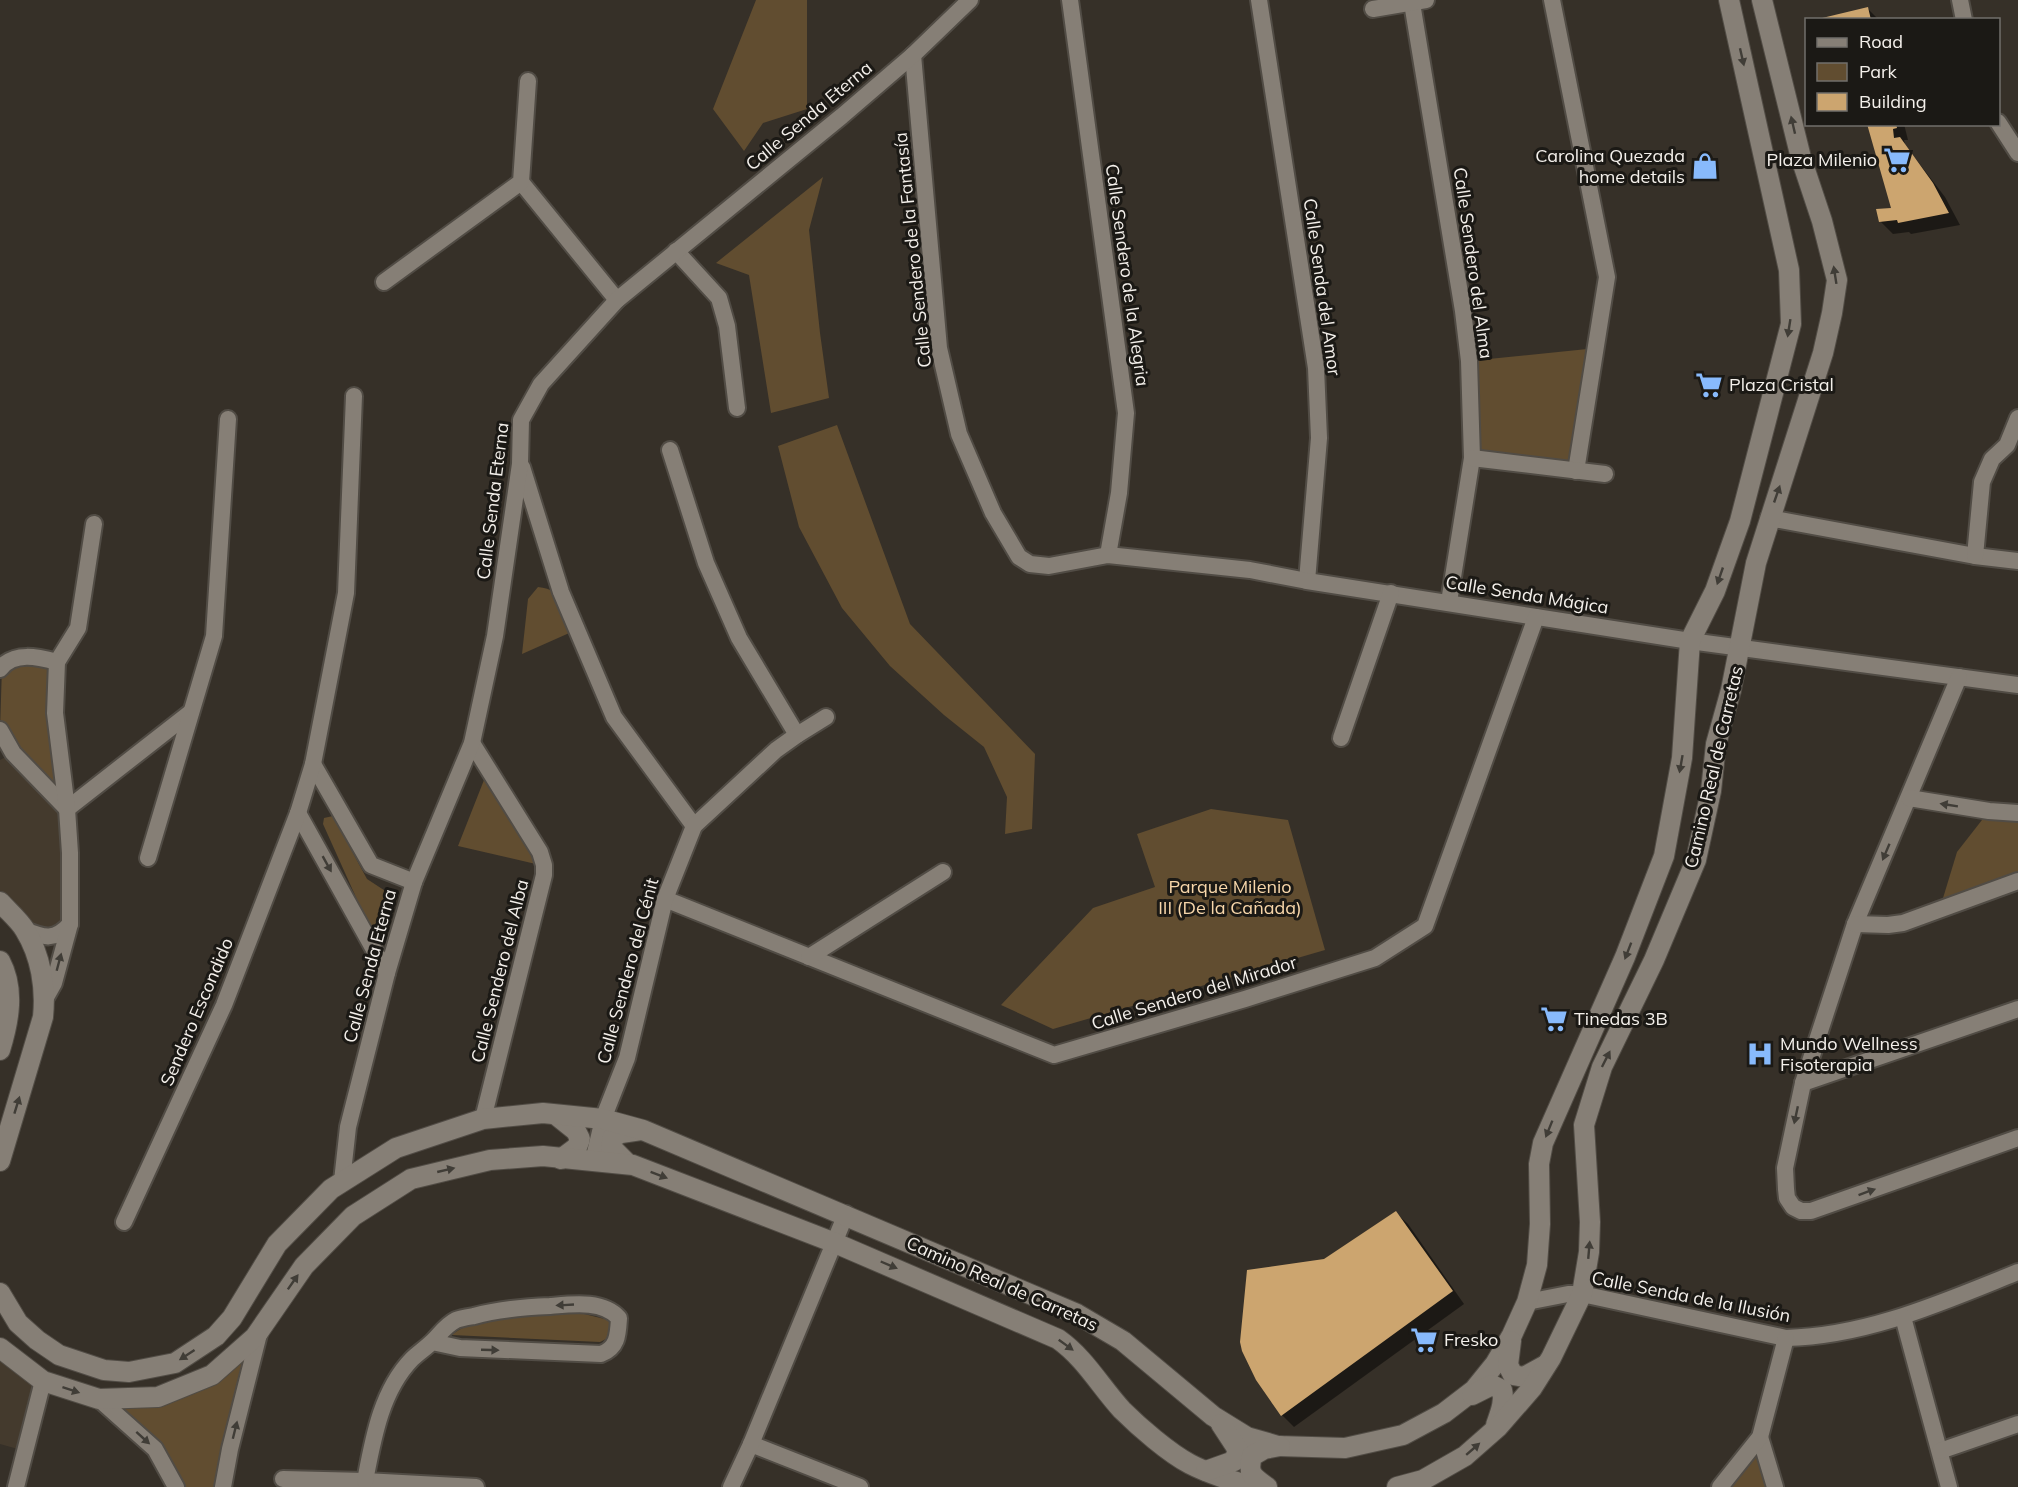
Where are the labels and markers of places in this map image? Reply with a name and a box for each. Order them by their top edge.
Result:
place label: Carolina Quezada home details [1535,144,1685,188]
supermarket icon: Plaza Milenio [1882,145,1912,175]
place label: Plaza Milenio [1767,148,1877,171]
shop icon: Carolina Quezada home details [1690,151,1720,181]
supermarket icon: Plaza Cristal [1694,370,1724,400]
place label: Plaza Cristal [1729,373,1834,396]
supermarket icon: Tinedas 3B [1539,1004,1569,1034]
place label: Tinedas 3B [1574,1007,1668,1030]
place label: Mundo Wellness Fisoterapia [1780,1032,1918,1076]
hospital icon: Mundo Wellness Fisoterapia [1745,1039,1775,1069]
supermarket icon: Fresko [1409,1325,1439,1355]
place label: Fresko [1444,1328,1498,1351]

